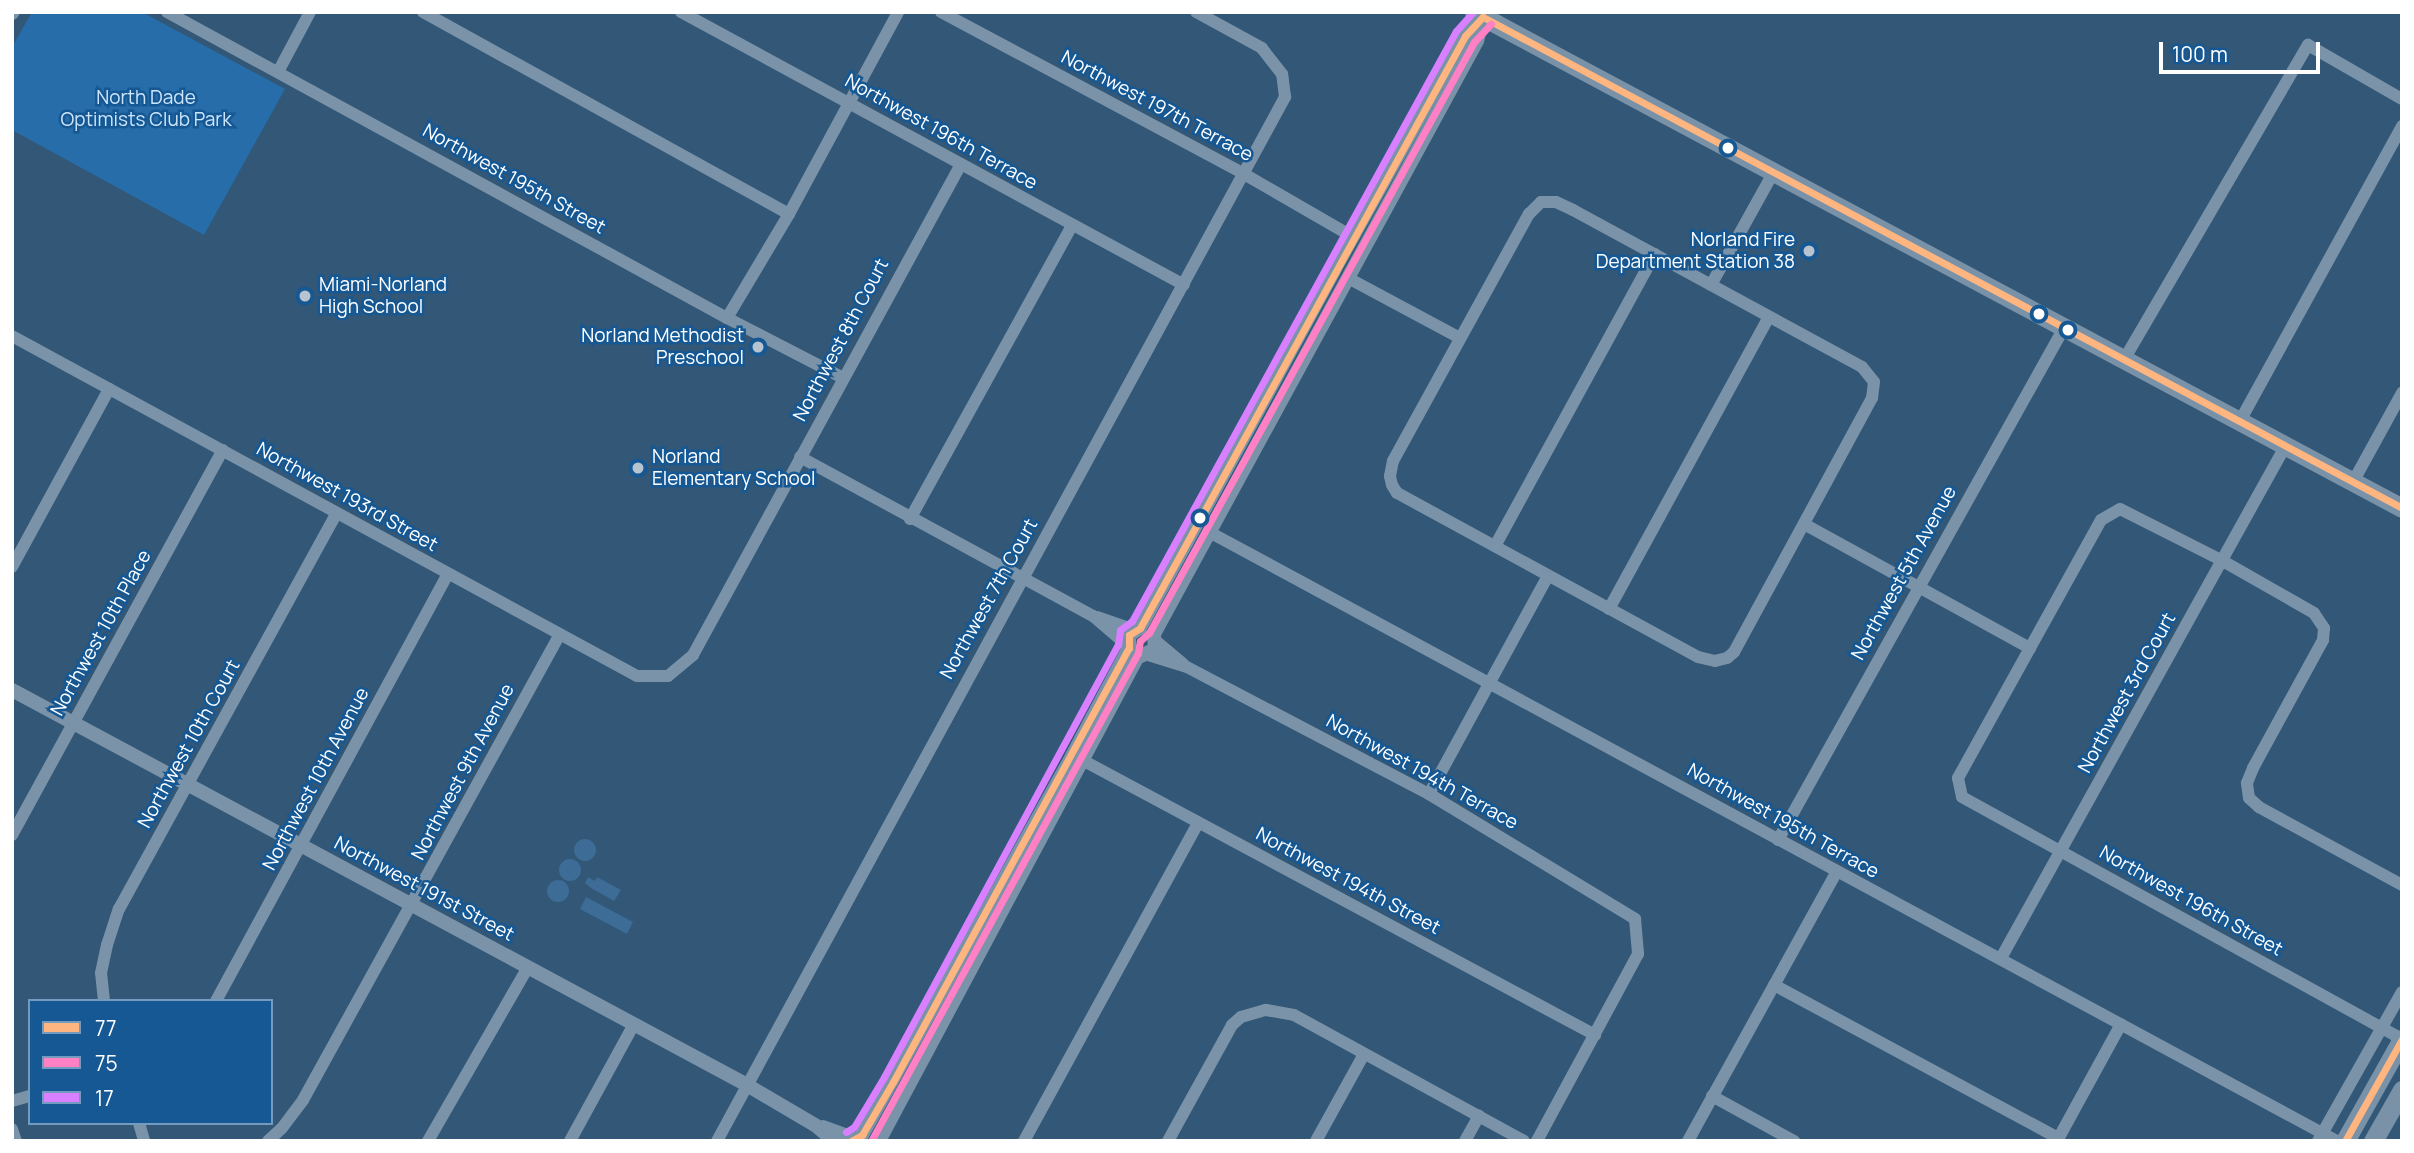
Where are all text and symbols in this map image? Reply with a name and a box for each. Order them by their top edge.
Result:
scale bar [2162,28,2323,72]
text: 100 m [2172,40,2228,68]
street label: Northwest 197th Terrace [1057,46,1257,166]
street label: Northwest 196th Terrace [841,70,1041,194]
park label: North Dade Optimists Club Park [60,87,232,131]
street label: Northwest 195th Street [419,119,609,239]
unlabelled marker [1721,141,1735,155]
place label: Norland Fire Department Station 38 [1596,229,1795,273]
marker: Norland Fire Department Station 38 [1801,243,1817,259]
street label: Northwest 8th Court [788,255,894,425]
place label: Miami-Norland High School [319,274,447,318]
marker: Miami-Norland High School [297,288,313,304]
unlabelled marker [2032,307,2046,321]
unlabelled marker [2061,323,2075,337]
place label: Norland Methodist Preschool [581,325,744,369]
marker: Norland Methodist Preschool [750,339,766,355]
street label: Northwest 193rd Street [252,438,442,556]
place label: Norland Elementary School [652,446,815,490]
marker: Norland Elementary School [630,460,646,476]
street label: Northwest 5th Avenue [1847,482,1961,664]
unlabelled marker [1193,511,1207,525]
street label: Northwest 7th Court [936,515,1042,683]
street label: Northwest 10th Place [46,546,156,720]
street label: Northwest 3rd Court [2074,609,2180,777]
street label: Northwest 10th Court [133,656,245,832]
street label: Northwest 9th Avenue [407,680,519,864]
street label: Northwest 10th Avenue [258,684,374,874]
street label: Northwest 194th Terrace [1322,710,1522,834]
street label: Northwest 195th Terrace [1683,759,1883,883]
street label: Northwest 194th Street [1252,823,1444,939]
street label: Northwest 191st Street [330,832,518,946]
street label: Northwest 196th Street [2095,841,2287,961]
legend [28,999,273,1125]
text: 77 [95,1014,117,1042]
text: 75 [95,1049,118,1077]
text: 17 [95,1084,114,1112]

